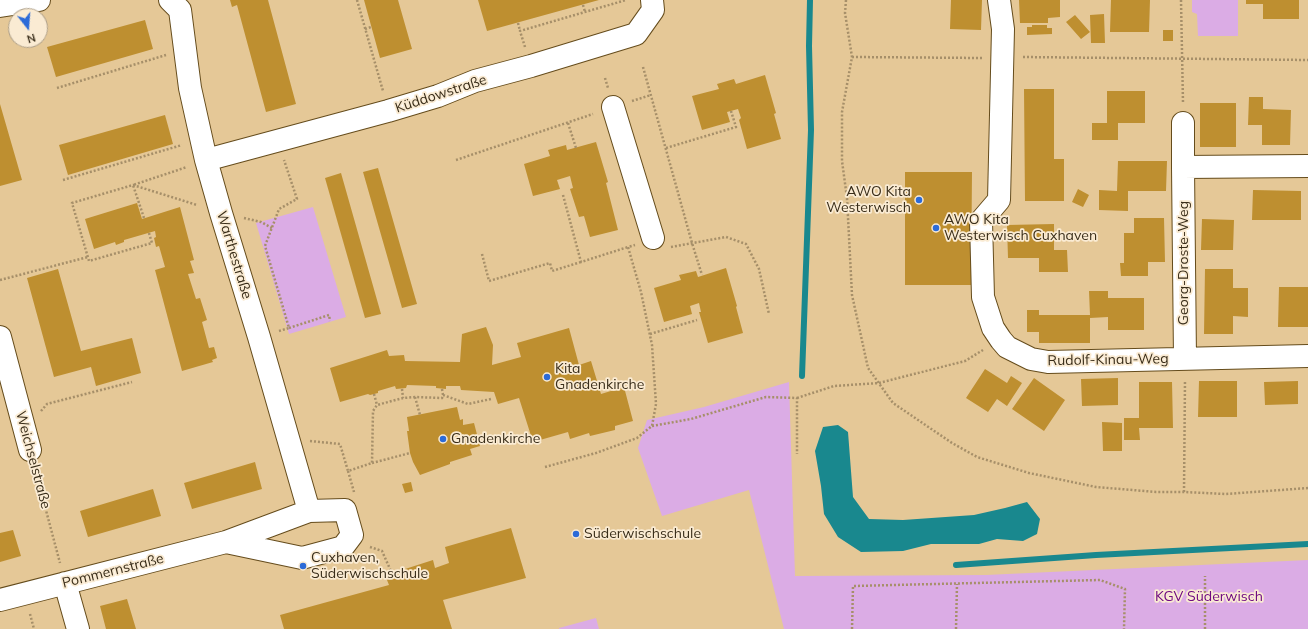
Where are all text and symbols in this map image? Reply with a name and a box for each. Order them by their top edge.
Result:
north arrow [8,8,48,48]
text: N [25,31,37,46]
street label: Küddowstraße [393,71,489,117]
place label: AWO Kita Westerwisch [826,184,911,216]
marker: AWO Kita Westerwisch [914,195,924,205]
street label: Georg-Droste-Weg [1176,201,1192,325]
street label: Warthestraße [213,209,255,301]
place label: AWO Kita Westerwisch Cuxhaven [944,212,1097,244]
marker: AWO Kita Westerwisch Cuxhaven [931,223,941,233]
street label: Rudolf-Kinau-Weg [1047,351,1169,369]
place label: Kita Gnadenkirche [555,361,644,394]
marker: Kita Gnadenkirche [542,372,552,382]
street label: Weichselstraße [12,409,54,511]
place label: Gnadenkirche [451,431,540,447]
marker: Gnadenkirche [438,434,448,444]
place label: Süderwischschule [584,526,701,542]
marker: Süderwischschule [571,529,581,539]
street label: Pommernstraße [61,550,165,592]
place label: Cuxhaven, Süderwischschule [311,550,428,582]
marker: Cuxhaven, Süderwischschule [298,561,308,571]
park label: KGV Süderwisch [1155,589,1263,605]

